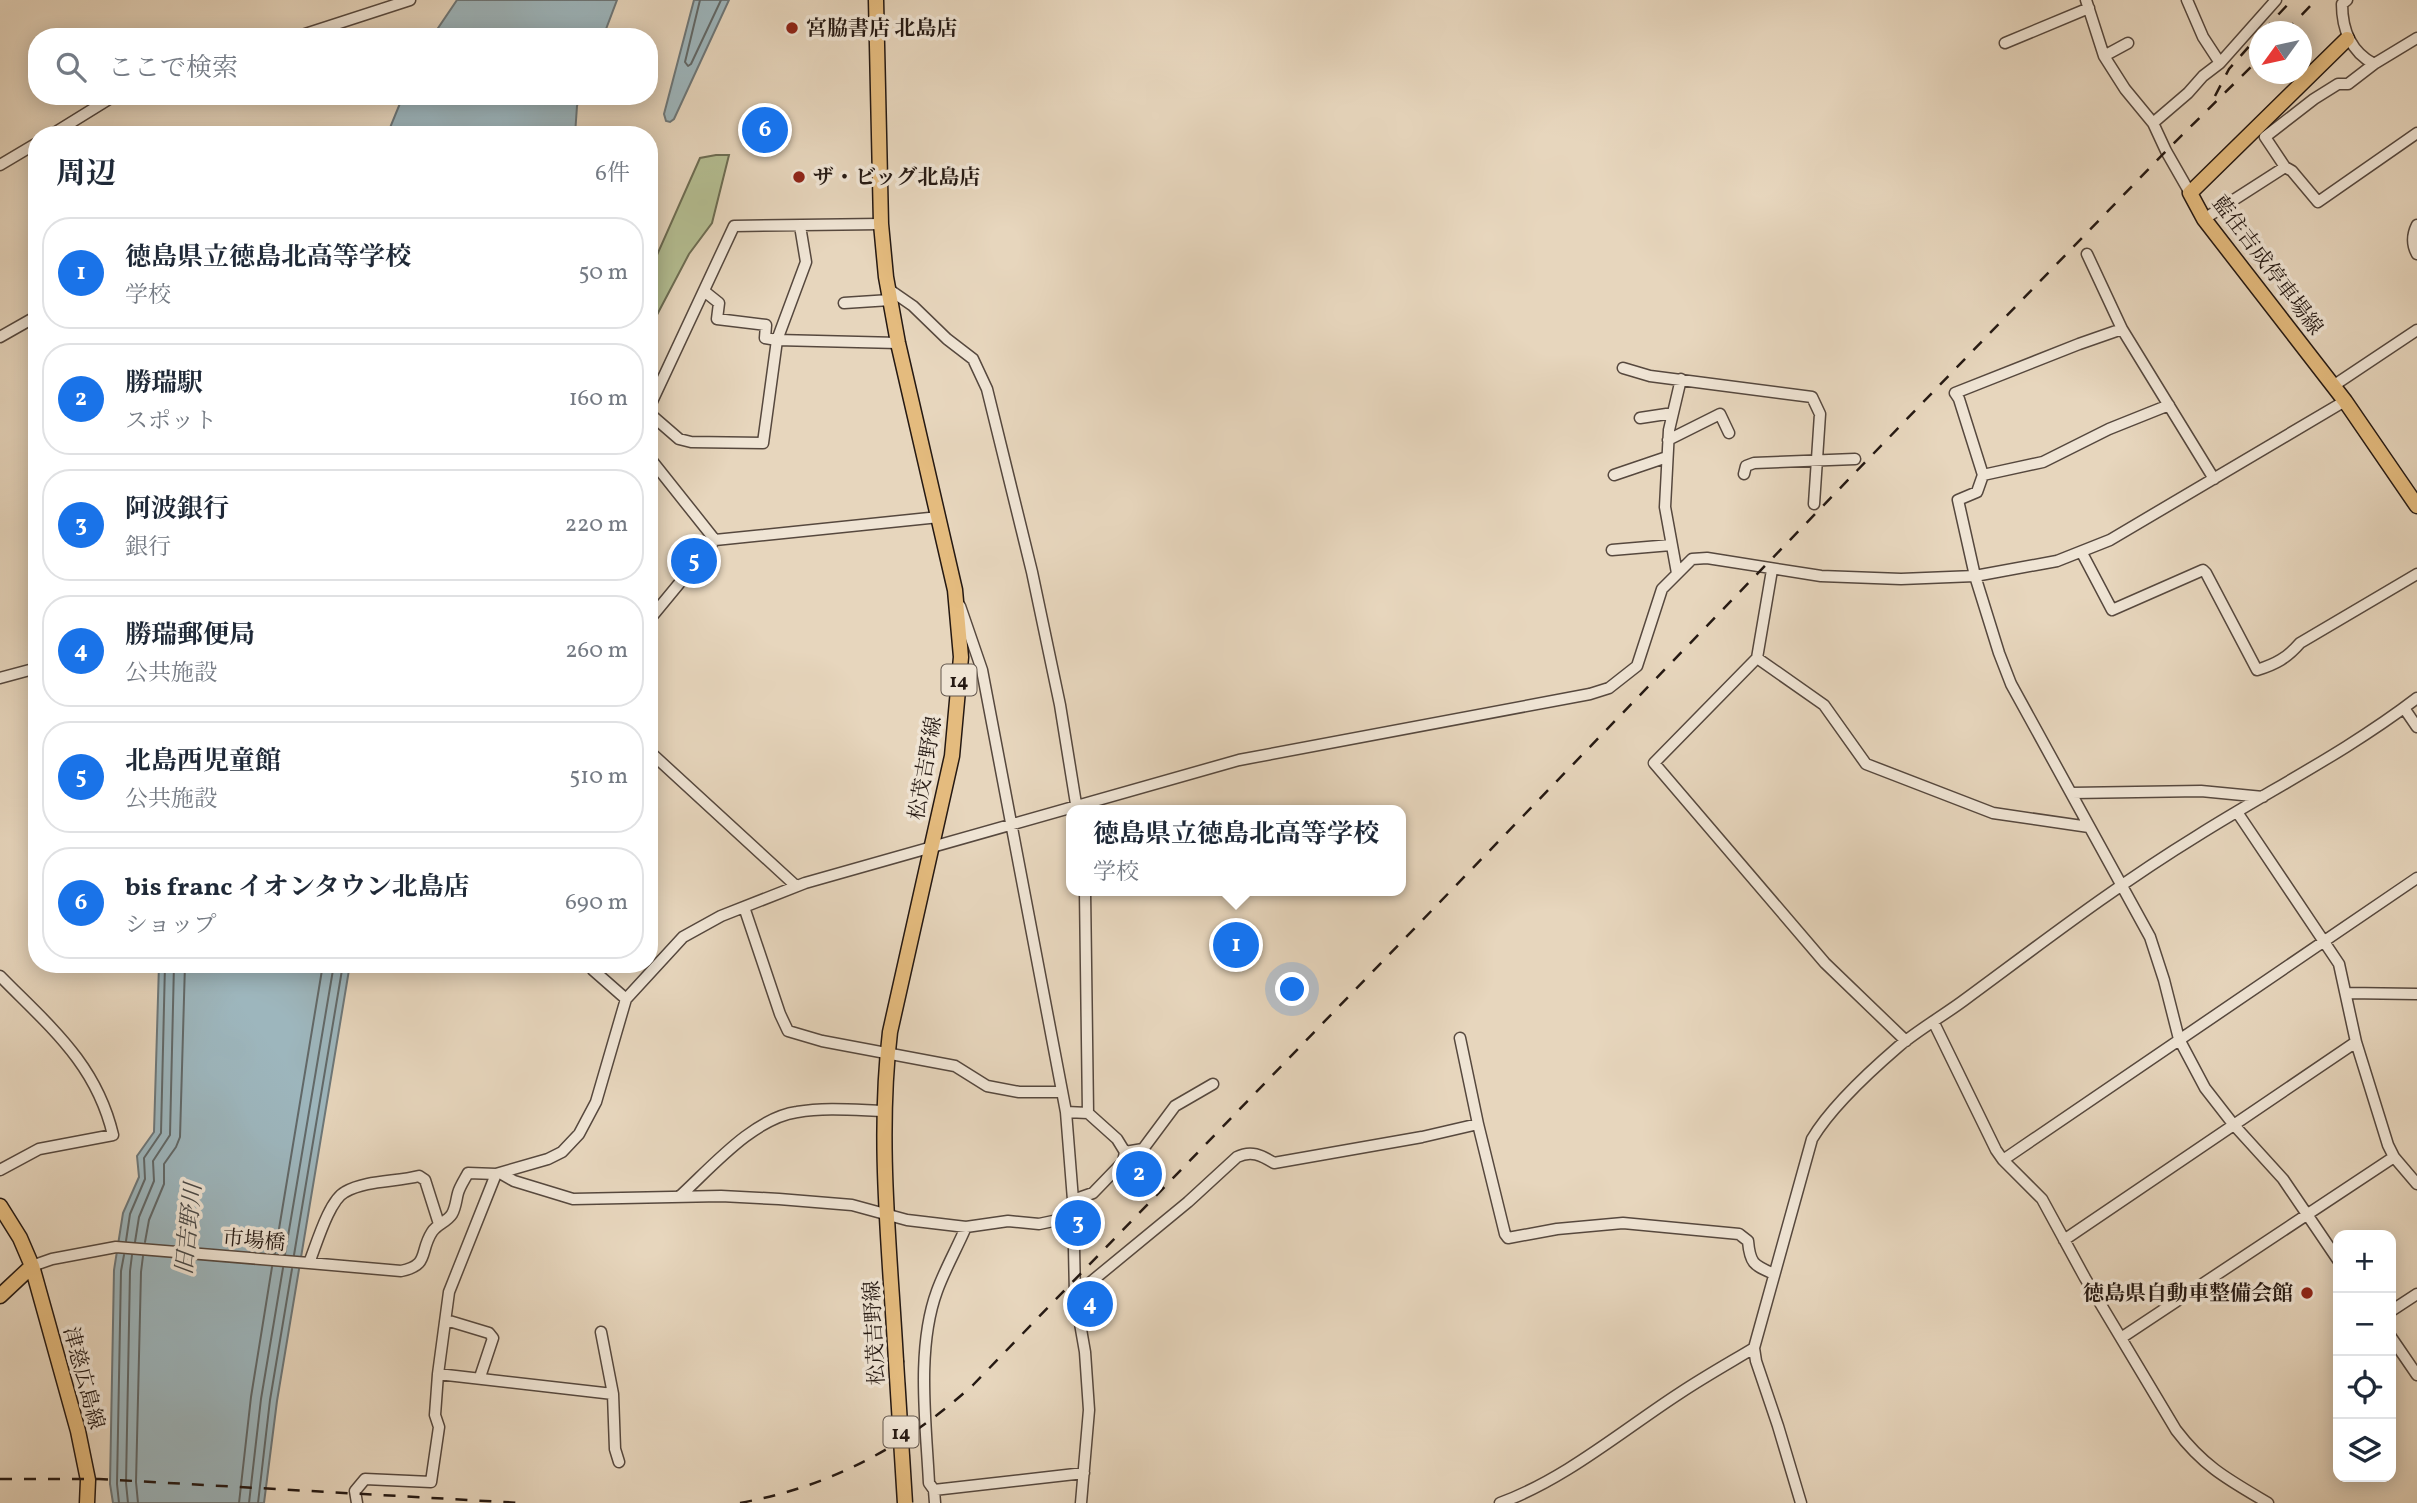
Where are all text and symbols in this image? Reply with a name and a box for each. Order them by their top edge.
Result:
place label: 宮脇書店 北島店 [806,15,957,44]
marker: 宮脇書店 北島店 [784,20,800,36]
north arrow [2249,21,2312,84]
search box [28,28,658,105]
icon: search [52,48,90,86]
text: ここで検索 [108,51,238,87]
pin: 6 [742,104,788,156]
text: 周辺 [56,154,116,196]
text: 6件 [595,158,630,190]
place label: ザ・ビッグ北島店 [813,164,980,193]
marker: ザ・ビッグ北島店 [791,169,807,185]
street label: 藍住吉成停車場線 [2205,190,2329,342]
text: 徳島県立徳島北高等学校 [125,240,411,276]
text: 1 [76,257,86,289]
text: 50 m [579,257,628,289]
text: 学校 [125,280,171,312]
text: 勝瑞駅 [125,366,203,402]
text: 2 [75,383,87,415]
text: 160 m [569,383,628,415]
text: スポット [125,406,217,438]
text: 阿波銀行 [125,492,229,528]
text: 3 [75,509,87,541]
text: 220 m [565,509,628,541]
text: 銀行 [125,532,171,564]
pin: 5 [671,535,717,587]
text: 勝瑞郵便局 [125,618,255,654]
text: 4 [74,635,88,667]
text: 260 m [565,635,628,667]
text: 公共施設 [125,658,217,690]
road number: 14 [942,664,976,695]
street label: 松茂吉野線 [903,714,950,822]
text: 北島西児童館 [125,744,281,780]
text: 5 [75,761,87,793]
text: 510 m [569,761,628,793]
text: 公共施設 [125,784,217,816]
popup [1066,805,1406,896]
text: 徳島県立徳島北高等学校 [1093,817,1379,853]
text: 学校 [1093,857,1139,889]
text: bis franc イオンタウン北島店 [125,870,470,906]
text: 6 [75,887,87,919]
text: 690 m [565,887,628,919]
text: ショップ [125,910,217,942]
pin: 1 [1213,919,1259,971]
your location [1275,972,1309,1006]
pin: 2 [1116,1148,1162,1200]
water label: 旧吉野川 [169,1179,211,1277]
pin: 3 [1055,1197,1101,1249]
street label: 市場橋 [221,1224,287,1259]
map controls [2333,1230,2396,1482]
button: + [2333,1230,2396,1293]
pin: 4 [1067,1278,1113,1330]
street label: 松茂吉野線 [858,1280,893,1386]
place label: 徳島県自動車整備会館 [2083,1280,2293,1309]
marker: 徳島県自動車整備会館 [2299,1285,2315,1301]
button: − [2333,1293,2396,1356]
street label: 津慈広島線 [55,1324,110,1433]
button: locate [2333,1356,2396,1419]
road number: 14 [884,1416,918,1448]
button: layers [2333,1419,2396,1482]

